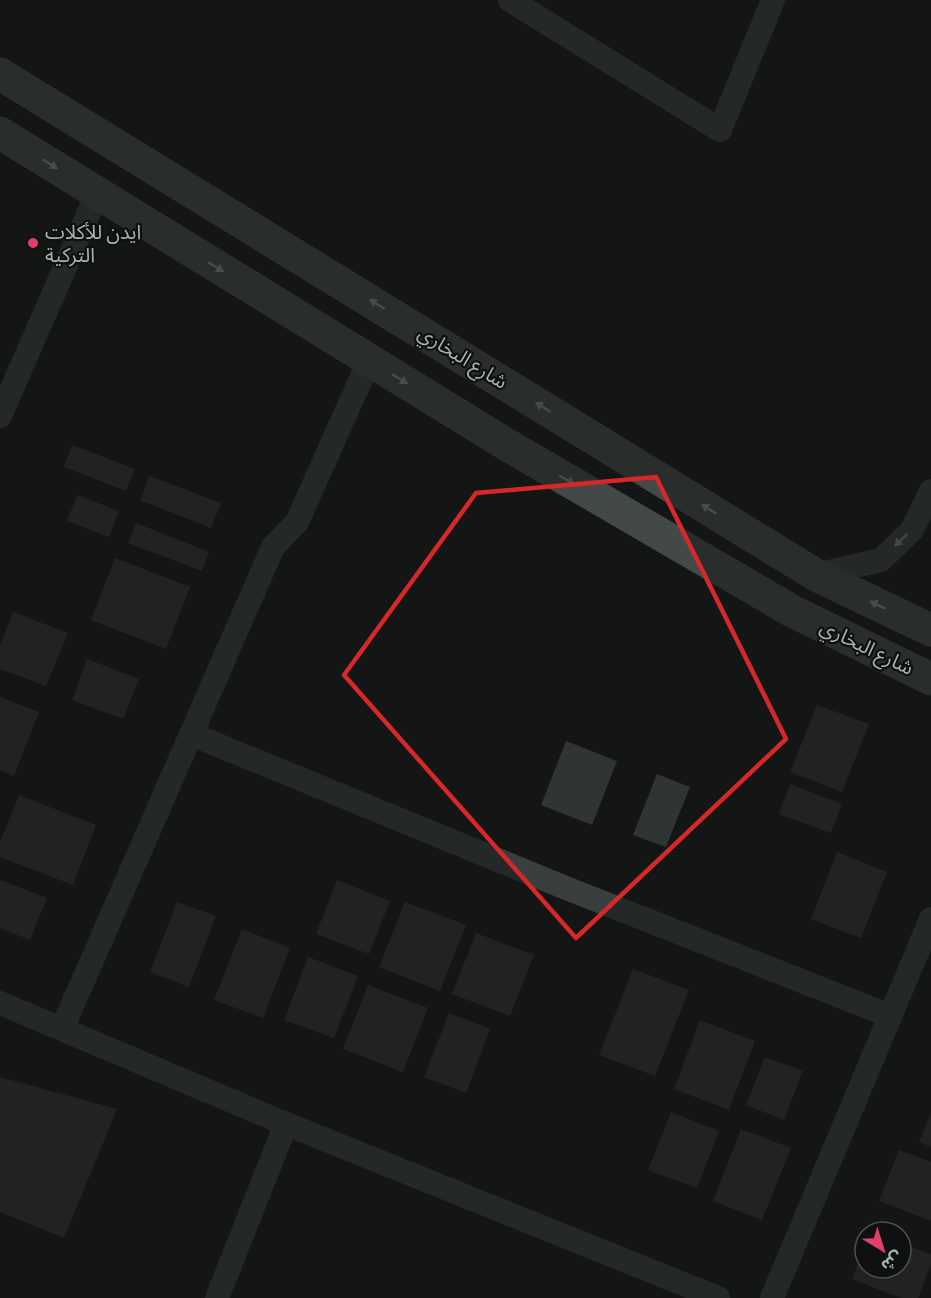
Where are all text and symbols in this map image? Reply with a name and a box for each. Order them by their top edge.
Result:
one-way arrow [42,159,58,170]
place label: ايدن للأكلات التركية [45,219,141,270]
marker: ايدن للأكلات التركية [26,236,40,250]
one-way arrow [208,261,224,272]
one-way arrow [369,299,385,310]
street label: شارع البخاري [412,319,513,397]
one-way arrow [392,374,408,385]
one-way arrow [535,401,551,412]
one-way arrow [559,474,575,485]
one-way arrow [701,503,717,514]
one-way arrow [894,533,909,547]
one-way arrow [870,600,887,610]
street label: شارع البخاري [815,613,918,683]
north arrow [853,1220,913,1280]
text: ش [876,1246,907,1276]

